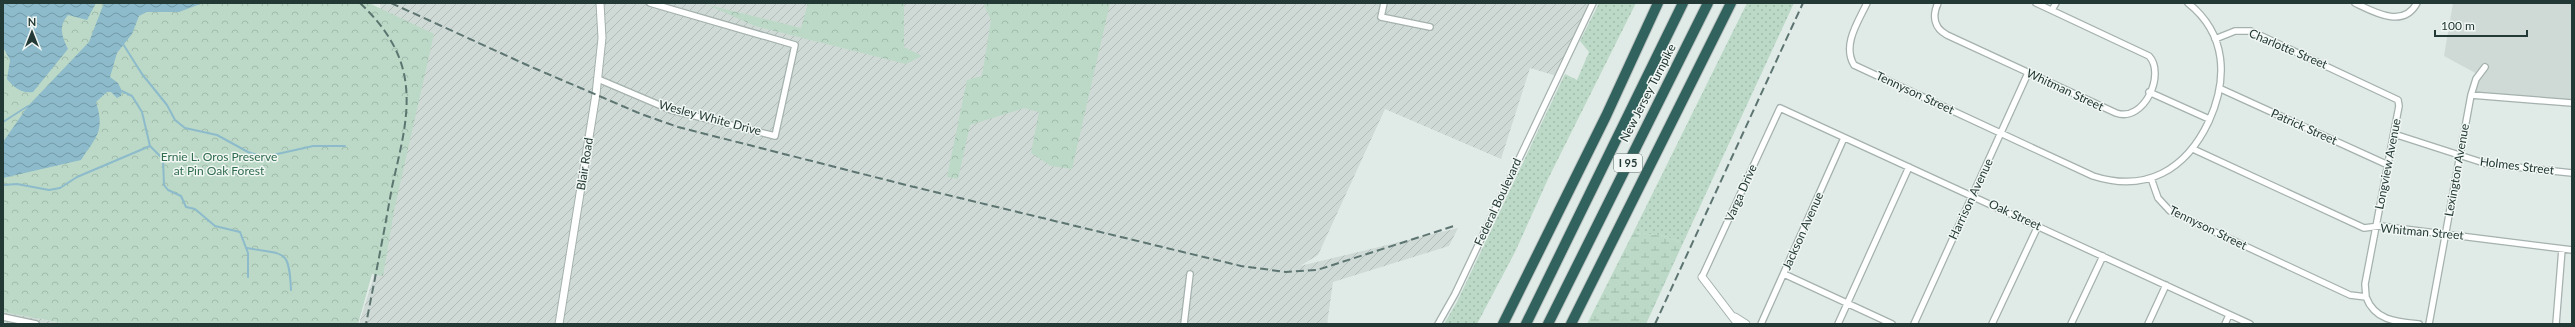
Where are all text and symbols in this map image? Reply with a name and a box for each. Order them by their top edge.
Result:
north arrow [12,12,52,52]
scale bar [2435,12,2527,38]
text: N [28,15,36,28]
text: 100 m [2441,18,2475,33]
street label: Charlotte Street [2247,25,2330,72]
street label: New Jersey Turnpike [1616,41,1679,144]
street label: Whitman Street [2024,65,2107,114]
street label: Tennyson Street [1874,68,1957,118]
street label: Wesley White Drive [657,97,763,138]
street label: Patrick Street [2269,105,2340,148]
street label: Longview Avenue [2371,117,2404,211]
street label: Lexington Avenue [2441,122,2472,217]
street label: Blair Road [573,137,596,191]
park label: Ernie L. Oros Preserve at Pin Oak Forest [161,149,277,178]
road number: I 95 [1614,154,1642,172]
street label: Holmes Street [2479,154,2556,178]
street label: Federal Boulevard [1471,156,1524,248]
street label: Harrison Avenue [1945,156,1996,242]
street label: Varga Drive [1721,162,1760,224]
street label: Jackson Avenue [1779,190,1826,272]
street label: Oak Street [1987,196,2044,234]
street label: Tennyson Street [2167,202,2250,253]
street label: Whitman Street [2380,220,2465,243]

